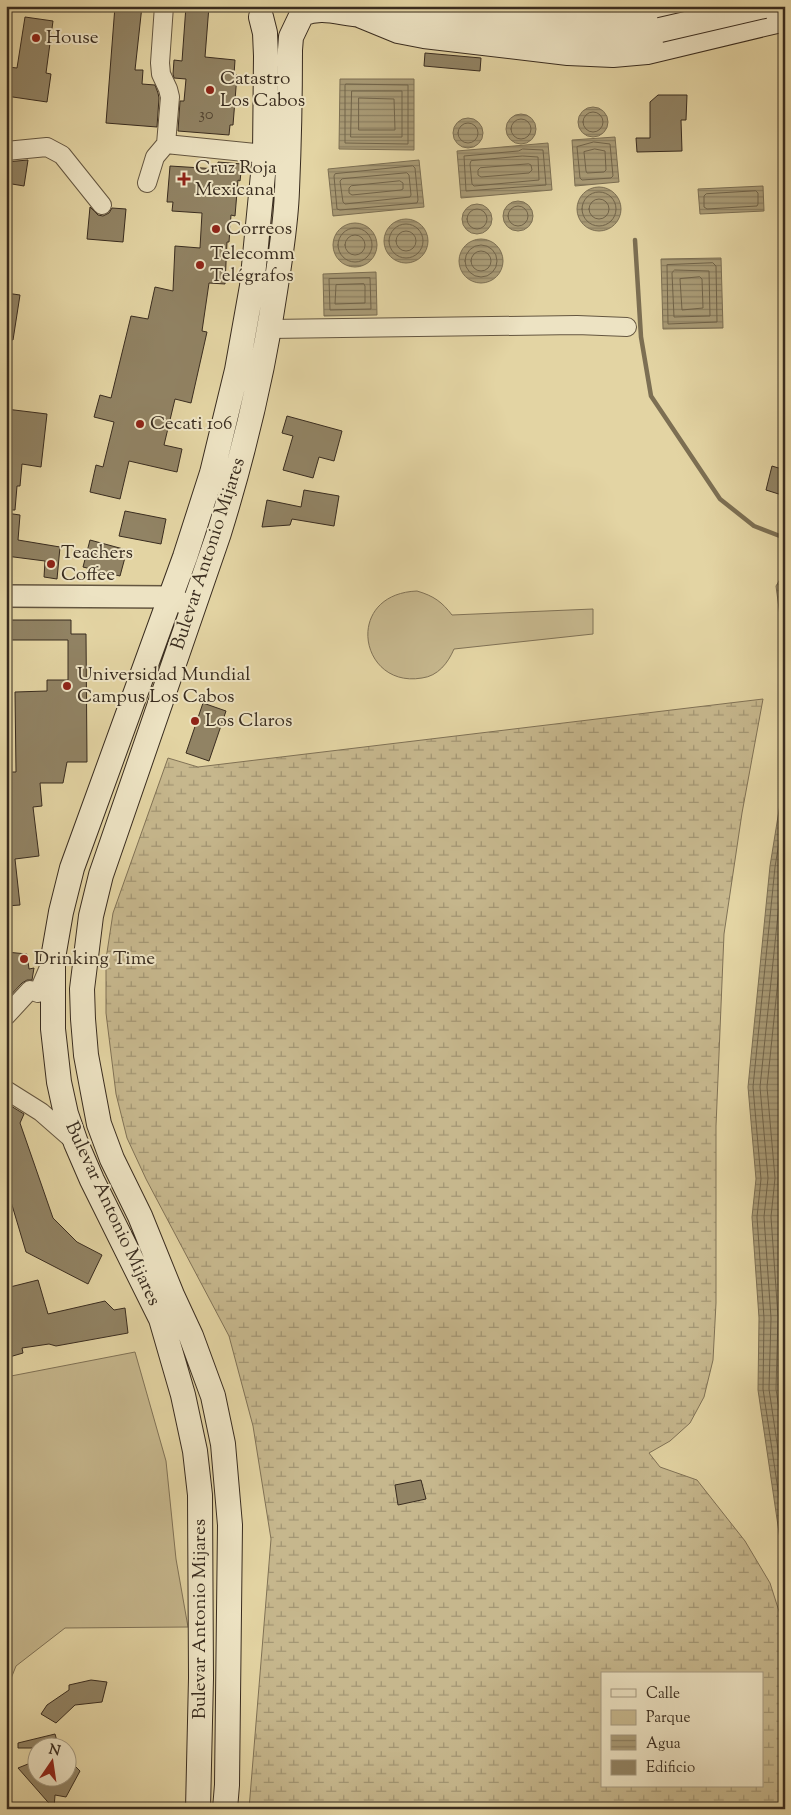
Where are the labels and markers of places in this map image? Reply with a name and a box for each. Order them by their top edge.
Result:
place label: House [46,25,99,52]
marker: House [30,32,42,44]
place label: Catastro Los Cabos [220,66,305,115]
marker: Catastro Los Cabos [204,84,216,96]
place label: Cruz Roja Mexicana [195,155,277,204]
marker: Cruz Roja Mexicana [177,172,191,186]
place label: Correos [226,216,292,243]
marker: Correos [210,223,222,235]
place label: Telecomm Telégrafos [210,241,295,290]
marker: Telecomm Telégrafos [194,259,206,271]
place label: Cecati 106 [150,411,233,438]
marker: Cecati 106 [134,418,146,430]
place label: Teachers Coffee [61,540,133,589]
marker: Teachers Coffee [45,558,57,570]
place label: Universidad Mundial Campus Los Cabos [77,662,251,711]
marker: Universidad Mundial Campus Los Cabos [61,680,73,692]
place label: Los Claros [205,708,292,735]
marker: Los Claros [189,715,201,727]
place label: Drinking Time [34,946,155,973]
marker: Drinking Time [18,953,30,965]

